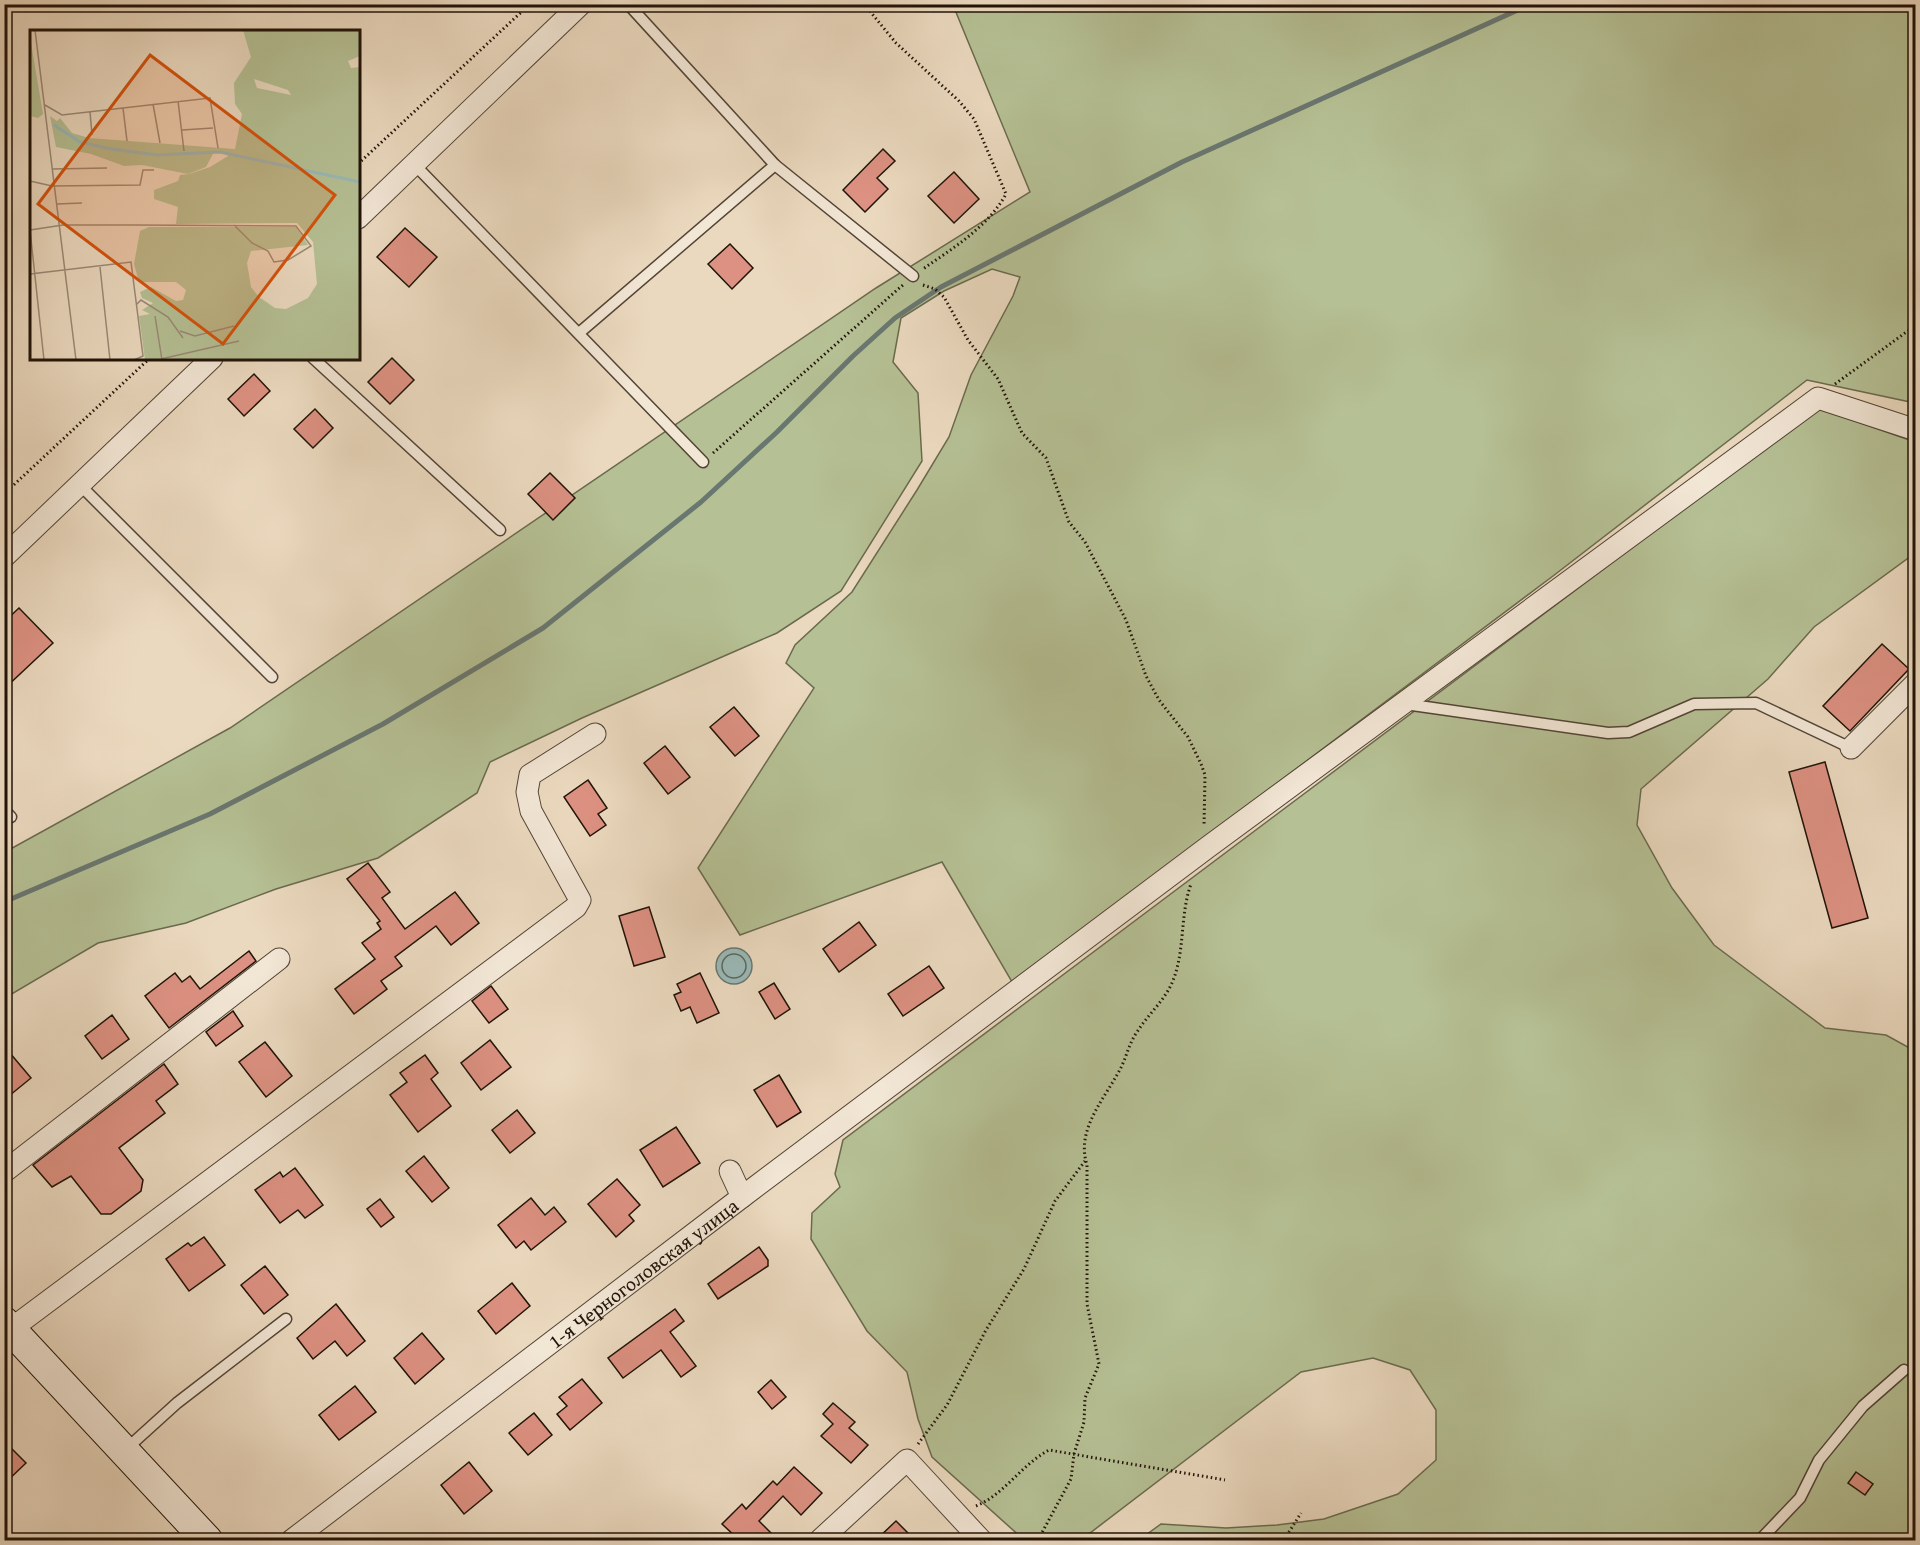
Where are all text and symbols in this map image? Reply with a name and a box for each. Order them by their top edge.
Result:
inset map [30,30,360,360]
street label: 1-я Черноголовская улица [542,1190,744,1355]

